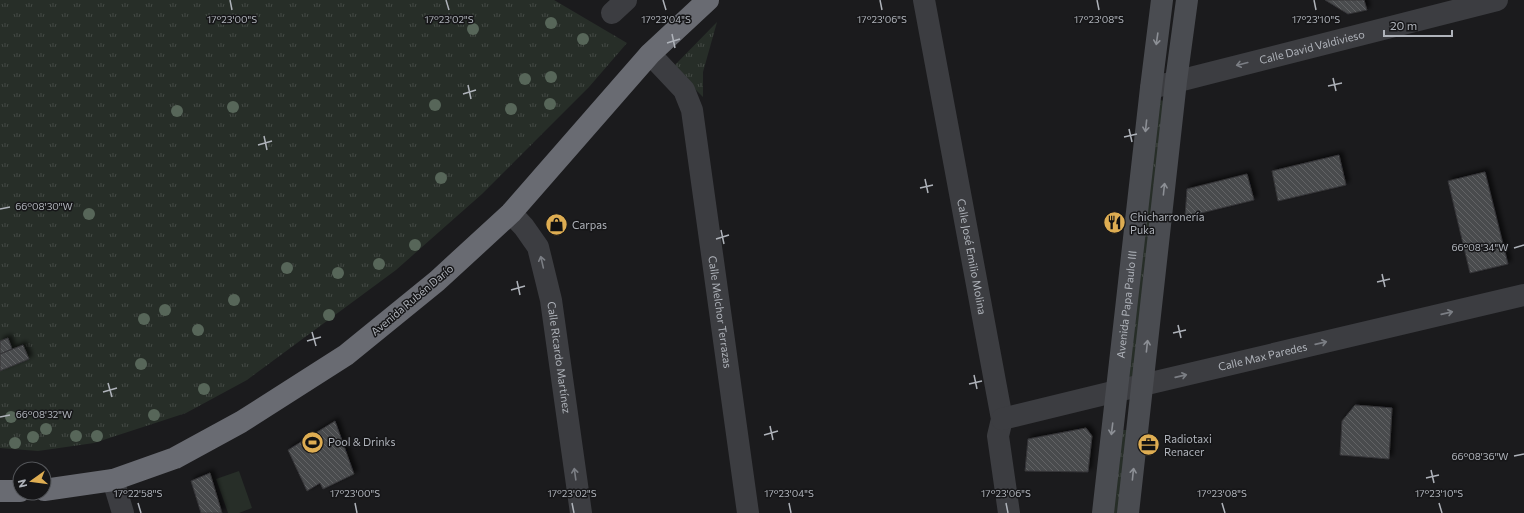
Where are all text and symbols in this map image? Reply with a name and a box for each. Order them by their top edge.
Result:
scale bar [1384,12,1452,38]
text: 17°23'00"S [207,13,257,25]
text: 17°23'02"S [424,13,474,25]
text: 17°23'04"S [641,13,691,25]
text: 17°23'06"S [857,13,907,25]
text: 17°23'08"S [1074,13,1124,25]
text: 17°23'10"S [1292,13,1340,25]
text: 20 m [1390,18,1417,32]
street label: Calle David Valdivieso [1258,27,1366,66]
one-way arrow [1153,32,1161,45]
one-way arrow [1236,61,1249,69]
one-way arrow [1142,119,1150,132]
one-way arrow [1160,183,1168,196]
street label: Calle José Emilio Molina [955,198,989,315]
text: 66°08'30"W [15,200,73,212]
restaurant icon: Chicharronería Puka [1101,210,1127,236]
place label: Chicharronería Puka [1130,210,1204,236]
shop icon: Carpas [544,212,570,238]
place label: Carpas [572,218,607,231]
text: 66°08'34"W [1451,241,1509,253]
street label: Avenida Papa Paulo III [1114,250,1139,359]
street label: Calle Melchor Terrazas [706,255,735,369]
one-way arrow [538,256,545,269]
street label: Avenida Rubén Darío [368,261,456,338]
street label: Calle Ricardo Martínez [545,300,574,415]
one-way arrow [1440,309,1453,316]
one-way arrow [1314,338,1327,346]
street label: Calle Max Paredes [1217,339,1308,373]
one-way arrow [1143,340,1151,353]
one-way arrow [1174,371,1187,379]
text: 66°08'32"W [16,408,72,420]
one-way arrow [1108,422,1116,435]
sports icon: Pool & Drinks [299,429,325,455]
office icon: Radiotaxi Renacer [1135,432,1161,458]
place label: Radiotaxi Renacer [1164,432,1212,458]
place label: Pool & Drinks [328,435,396,448]
text: 66°08'36"W [1451,450,1509,462]
north arrow [12,461,52,501]
one-way arrow [571,468,579,481]
one-way arrow [1129,468,1137,481]
text: N [15,478,29,489]
text: 17°22'58"S [114,487,163,499]
text: 17°23'00"S [330,487,380,499]
text: 17°23'02"S [547,487,597,499]
text: 17°23'04"S [764,487,814,499]
text: 17°23'06"S [981,487,1031,499]
text: 17°23'08"S [1197,487,1247,499]
text: 17°23'10"S [1415,487,1463,499]

